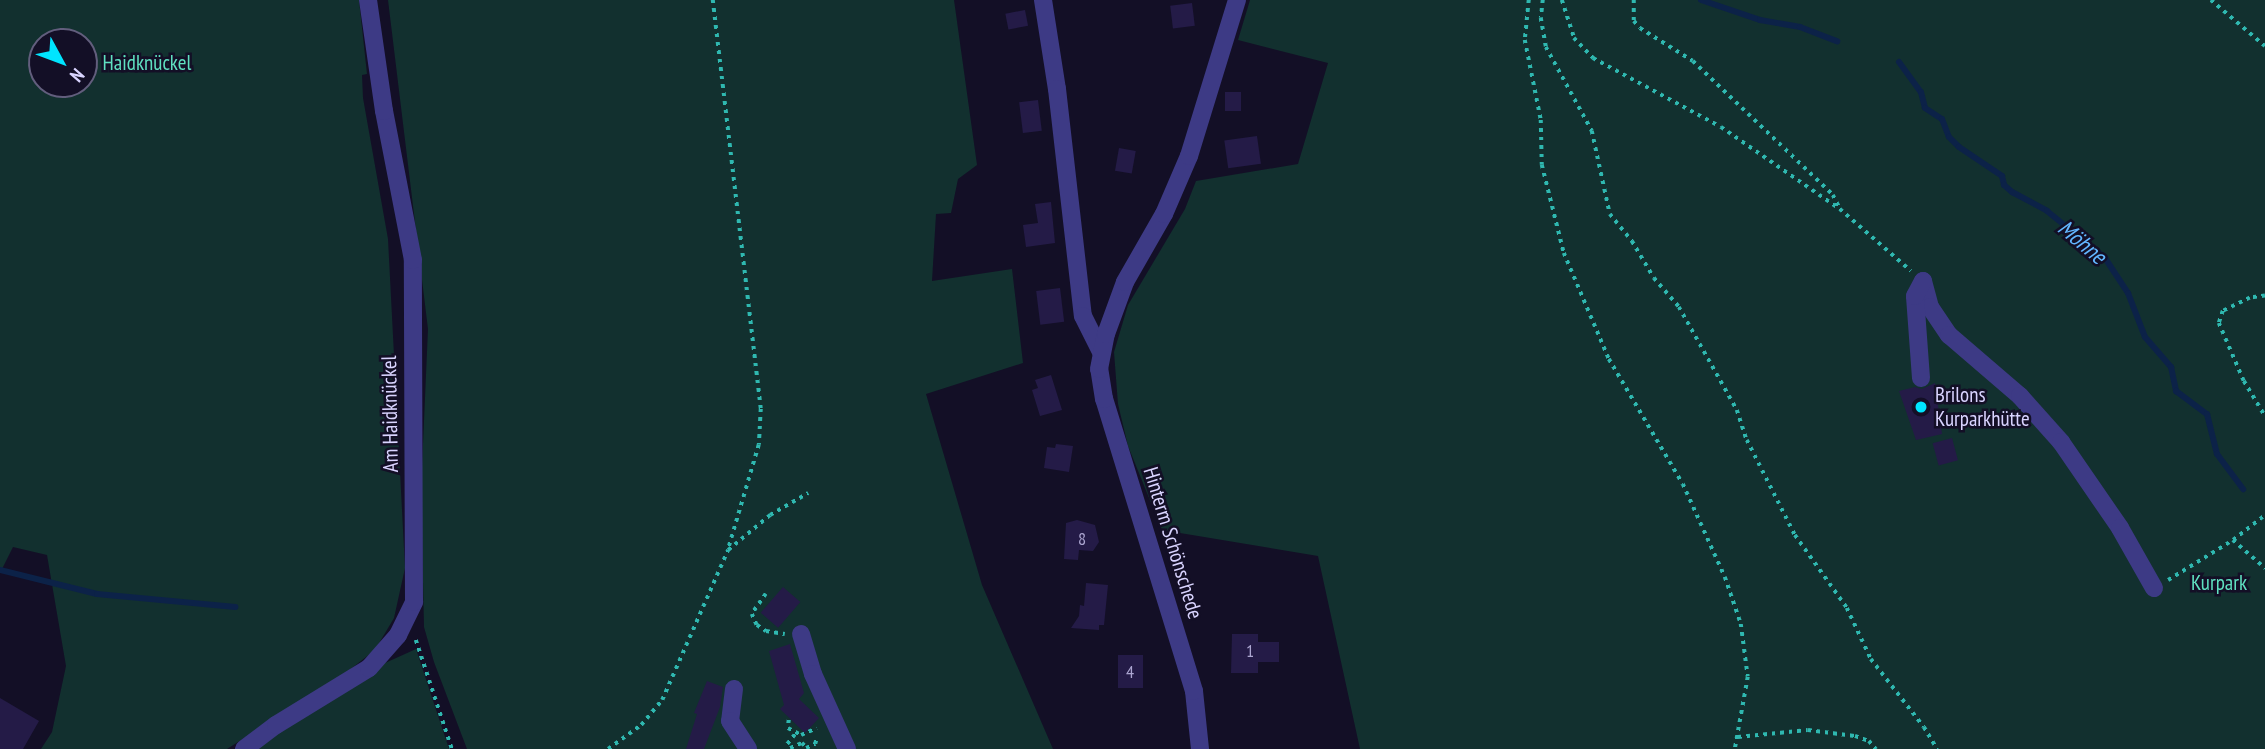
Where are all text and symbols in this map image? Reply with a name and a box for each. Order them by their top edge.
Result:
north arrow [28,28,98,98]
park label: Haidknückel [103,50,191,76]
text: N [65,64,90,87]
water label: Möhne [2052,214,2112,270]
street label: Am Haidknückel [376,355,404,473]
place label: Brilons Kurparkhütte [1935,382,2030,432]
marker: Brilons Kurparkhütte [1913,399,1929,415]
street label: Hinterm Schönschede [1138,464,1208,622]
house number: 8 [1078,528,1086,550]
park label: Kurpark [2191,570,2247,596]
house number: 1 [1246,640,1254,662]
house number: 4 [1126,661,1134,683]

